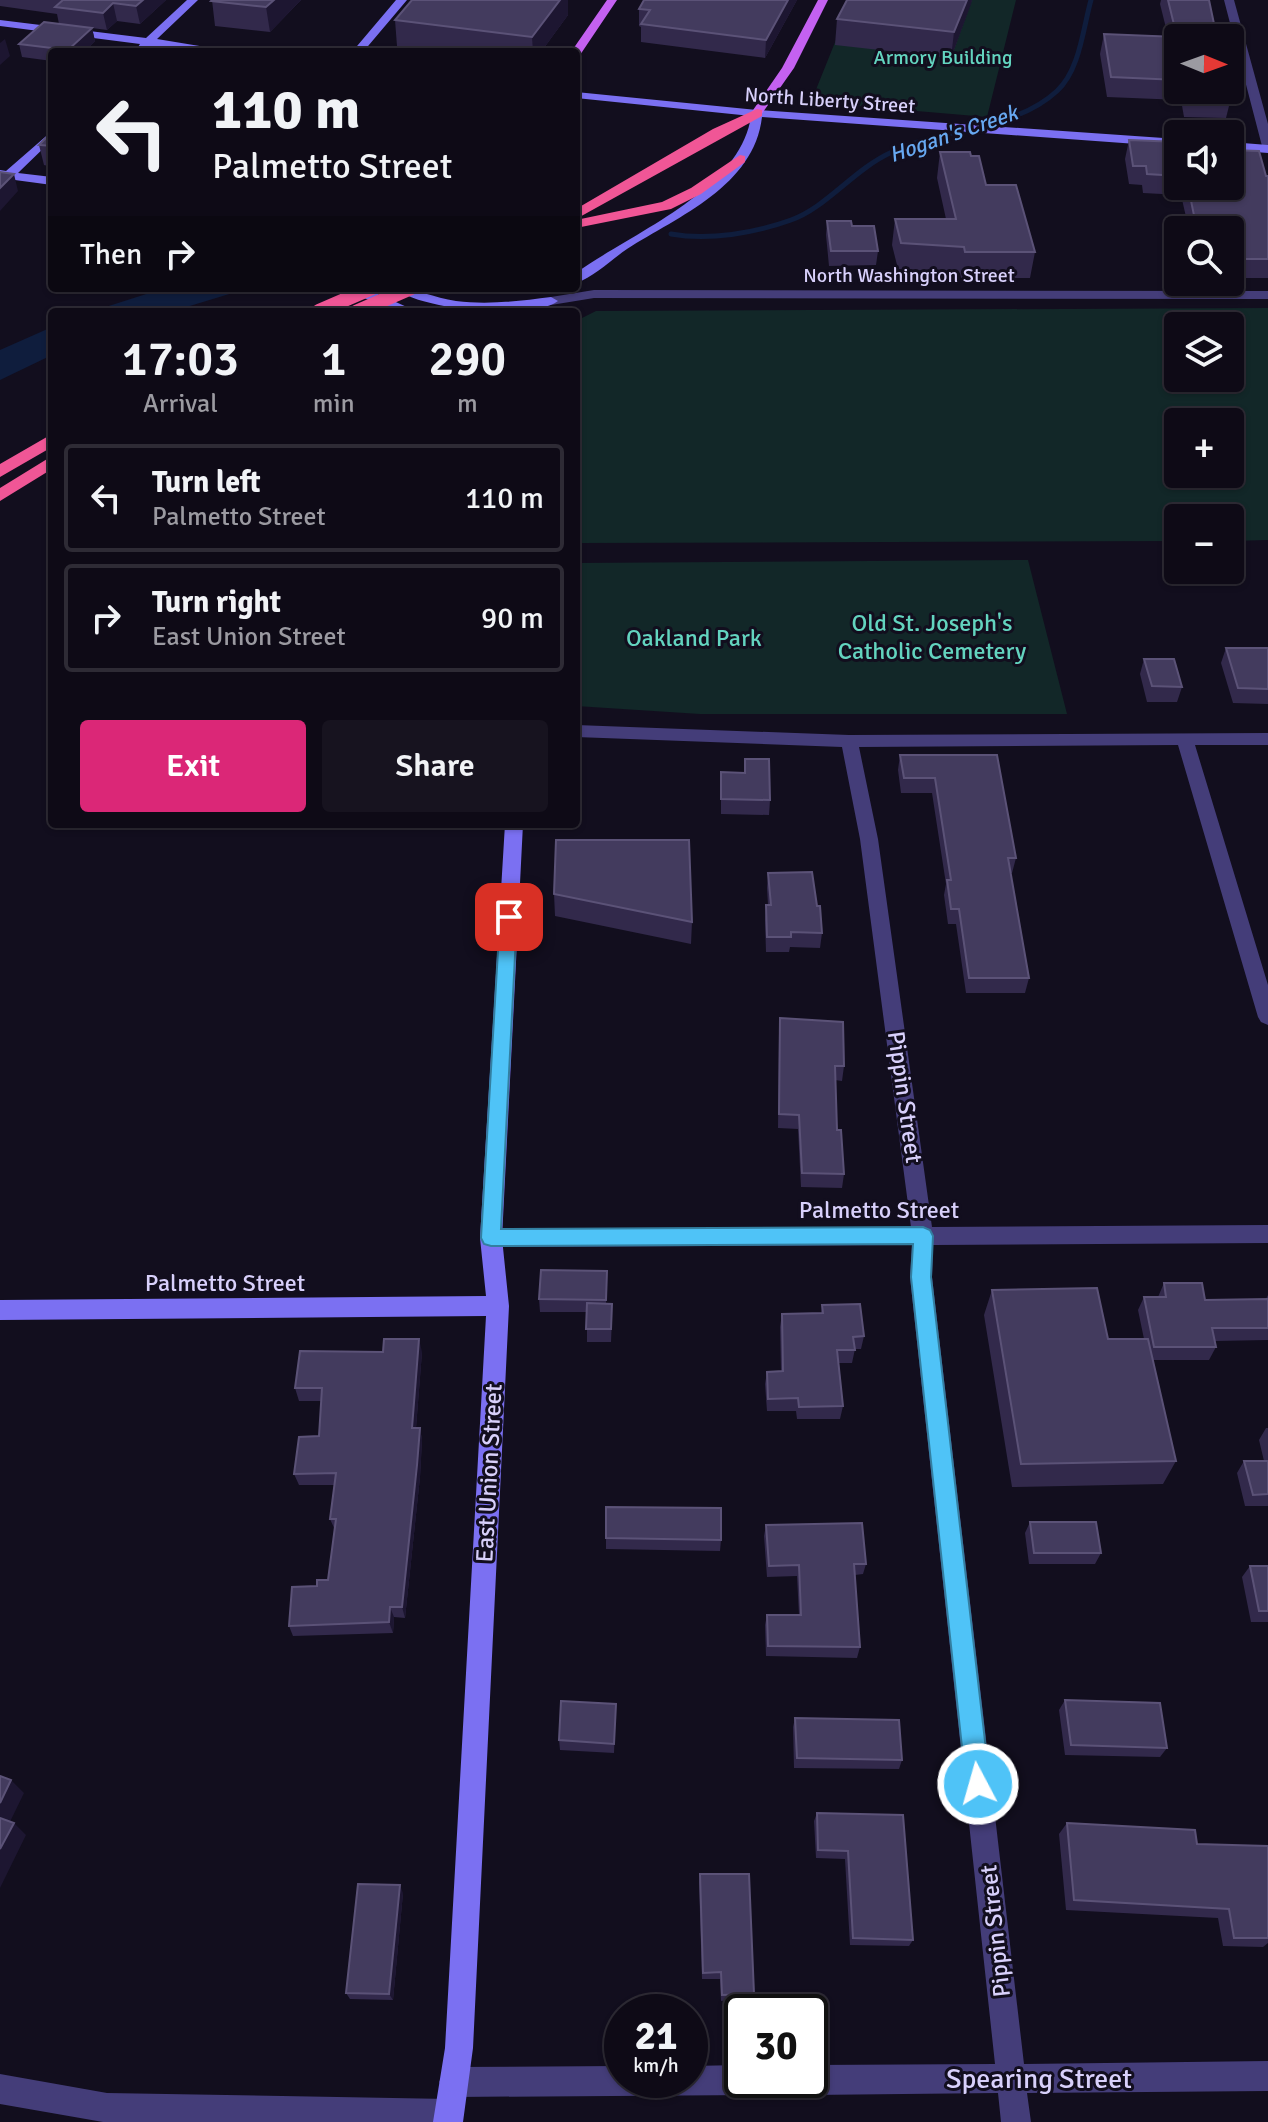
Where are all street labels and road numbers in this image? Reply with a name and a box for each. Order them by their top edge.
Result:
street label: North Liberty Street [744,82,916,119]
street label: North Washington Street [803,263,1015,288]
street label: Pippin Street [881,1029,929,1165]
street label: Palmetto Street [799,1195,959,1225]
street label: Palmetto Street [145,1268,305,1298]
street label: East Union Street [469,1383,509,1563]
street label: Pippin Street [973,1863,1017,1999]
street label: Spearing Street [946,2062,1132,2096]

